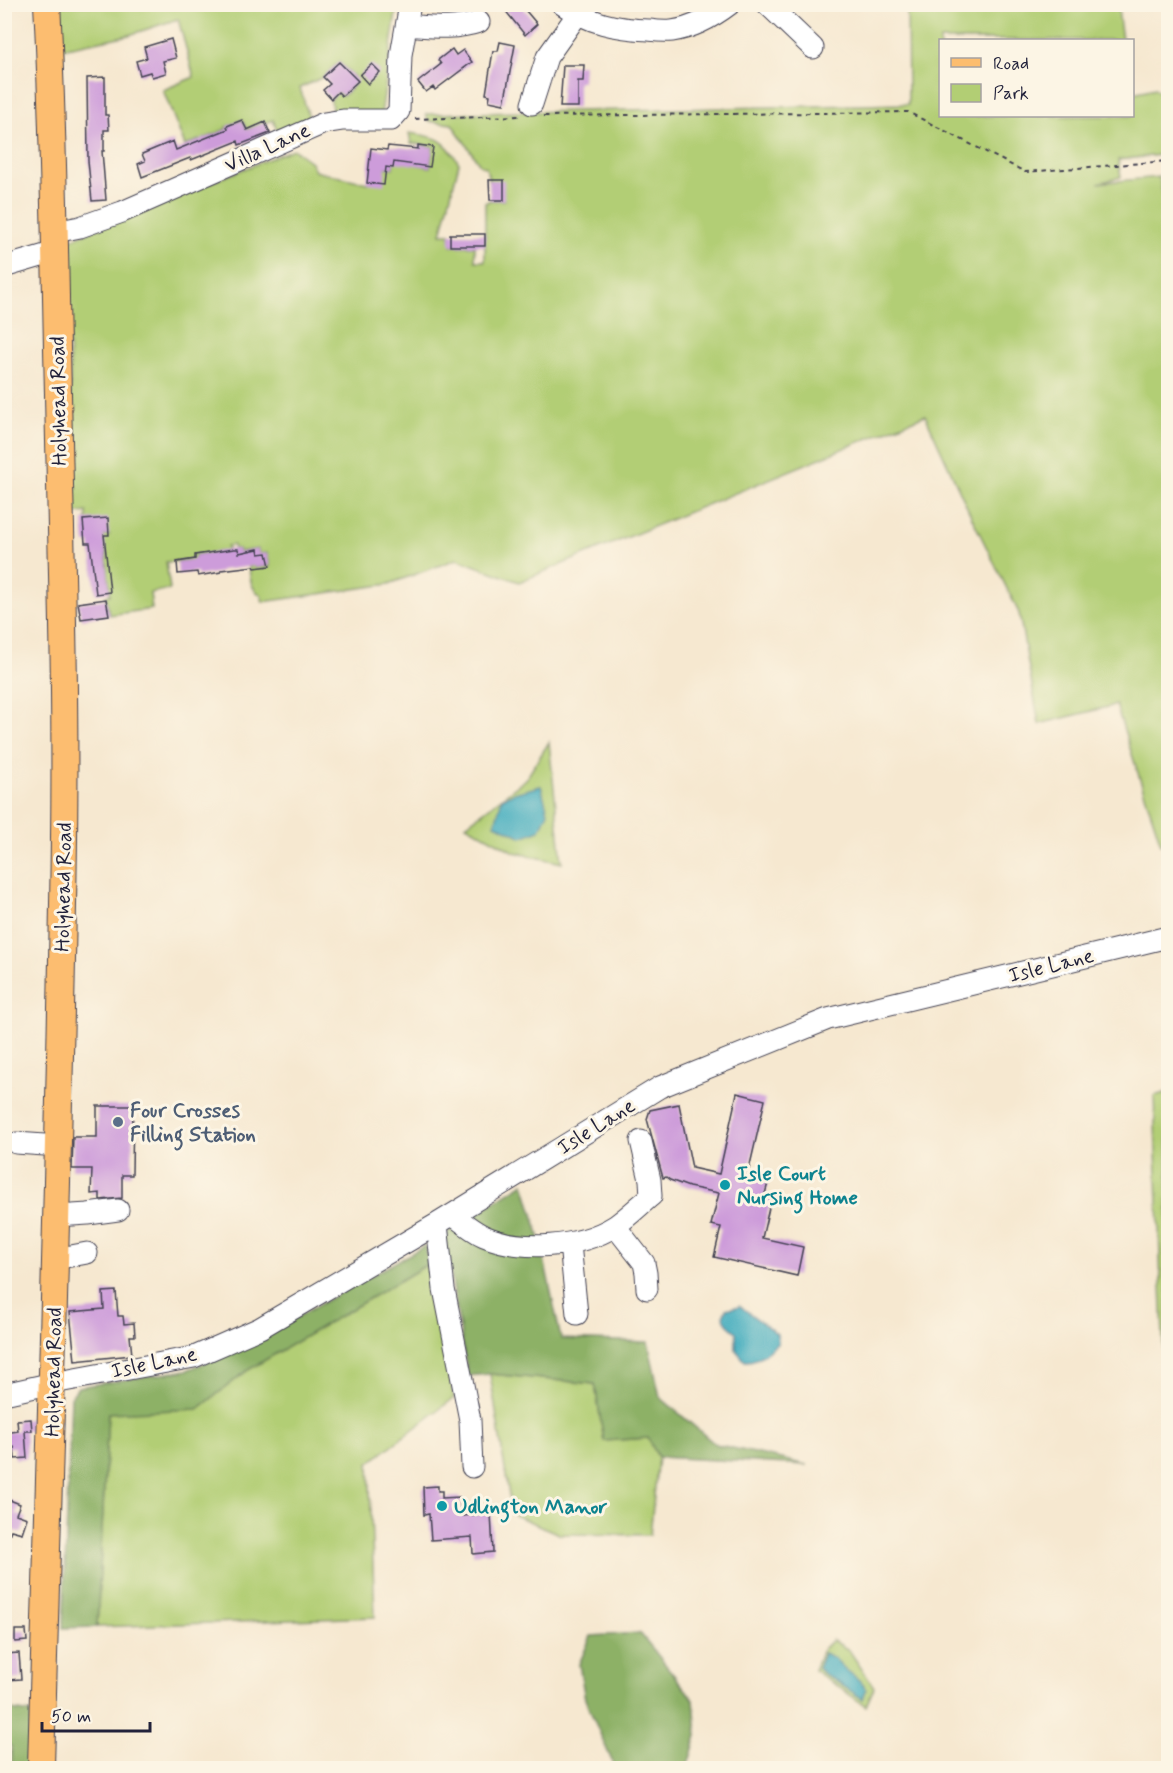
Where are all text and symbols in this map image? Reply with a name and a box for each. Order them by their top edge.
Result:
legend [939,39,1134,117]
text: Road [993,52,1029,76]
text: Park [993,82,1029,106]
street label: Villa Lane [220,117,315,179]
street label: Holyhead Road [44,336,74,466]
street label: Holyhead Road [49,822,79,952]
street label: Isle Lane [1006,942,1097,990]
street label: Isle Lane [552,1092,641,1162]
place label: Four Crosses Filling Station [130,1097,256,1151]
marker: Four Crosses Filling Station [111,1115,125,1129]
place label: Isle Court Nursing Home [737,1160,858,1214]
marker: Isle Court Nursing Home [718,1178,732,1192]
street label: Holyhead Road [39,1307,69,1437]
street label: Isle Lane [109,1340,199,1386]
place label: Udlington Manor [454,1493,608,1523]
marker: Udlington Manor [435,1499,449,1513]
scale bar [42,1695,150,1733]
text: 50 m [51,1705,91,1729]

